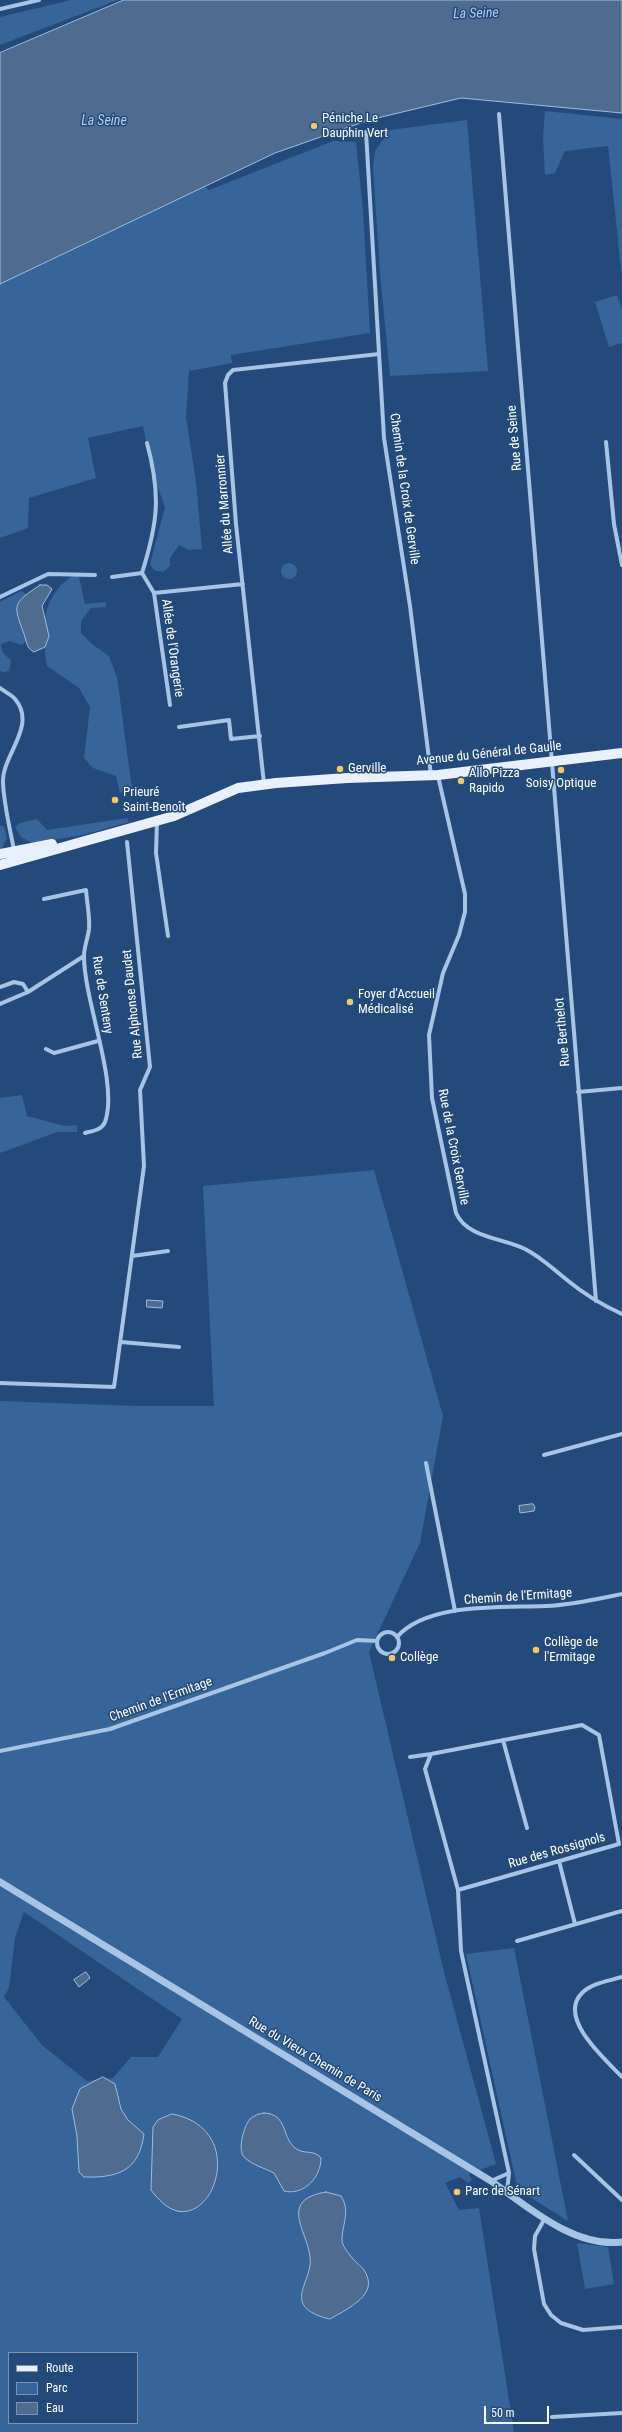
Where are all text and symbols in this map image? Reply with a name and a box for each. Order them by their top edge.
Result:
water label: La Seine [453,5,499,23]
place label: Péniche Le Dauphin Vert [322,111,388,142]
water label: La Seine [81,113,127,129]
marker: Péniche Le Dauphin Vert [309,121,319,131]
street label: Rue de Seine [504,404,526,472]
street label: Chemin de la Croix de Gerville [386,412,422,566]
street label: Allée du Marronnier [213,453,237,555]
street label: Allée de l'Orangerie [157,598,187,698]
street label: Avenue du Général de Gaulle [416,739,562,769]
place label: Gerville [348,761,386,777]
marker: Gerville [335,764,345,774]
marker: Soisy Optique [556,765,566,775]
place label: Allo Pizza Rapido [469,766,520,797]
marker: Allo Pizza Rapido [456,776,466,786]
place label: Soisy Optique [526,776,596,792]
place label: Prieuré Saint-Benoît [123,785,185,816]
marker: Prieuré Saint-Benoît [110,795,120,805]
street label: Rue Alphonse Daudet [120,949,146,1059]
street label: Rue de Senteny [88,955,116,1035]
place label: Foyer d’Accueil Médicalisé [358,987,435,1018]
marker: Foyer d’Accueil Médicalisé [345,997,355,1007]
street label: Rue Berthelot [552,997,574,1067]
street label: Rue de la Croix Gerville [434,1088,472,1206]
street label: Chemin de l'Ermitage [463,1585,573,1609]
place label: Collège de l'Ermitage [544,1635,598,1666]
marker: Collège de l'Ermitage [531,1645,541,1655]
place label: Collège [400,1650,438,1666]
marker: Collège [387,1653,397,1663]
street label: Chemin de l'Ermitage [107,1674,215,1726]
street label: Rue des Rossignols [507,1830,607,1872]
street label: Rue du Vieux Chemin de Paris [245,2014,385,2106]
place label: Parc de Sénart [465,2184,540,2200]
marker: Parc de Sénart [452,2187,462,2197]
legend [8,2352,138,2424]
text: Route [46,2361,73,2375]
text: Parc [46,2381,67,2395]
scale bar [486,2398,551,2424]
text: Eau [46,2401,64,2415]
text: 50 m [491,2406,515,2420]

